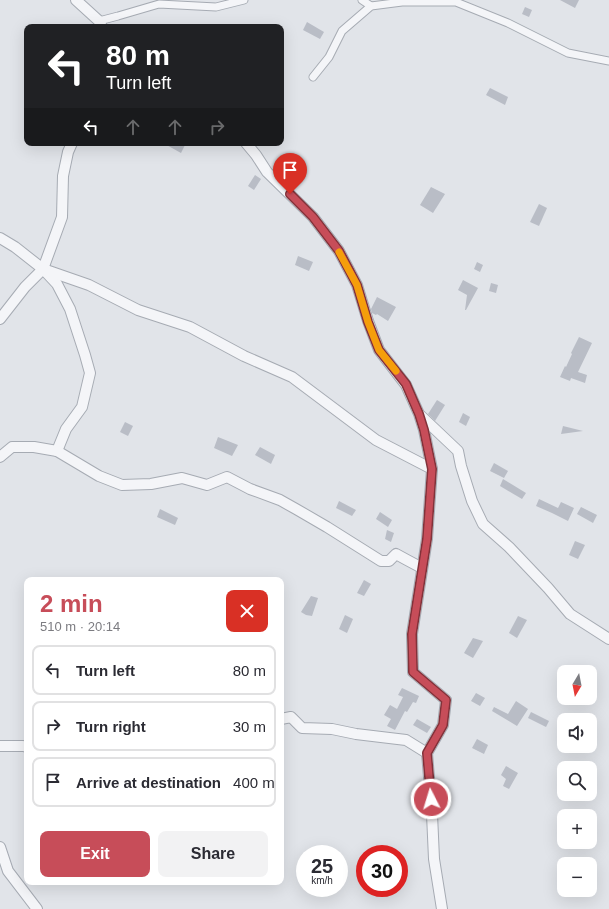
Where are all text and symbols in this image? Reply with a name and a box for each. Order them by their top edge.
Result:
icon: left [40,40,92,92]
text: 80 m [106,40,170,71]
text: Turn left [106,73,171,93]
icon: left [80,116,102,138]
icon: ahead [122,116,144,138]
icon: ahead [164,116,186,138]
icon: right [206,116,228,138]
pin [273,153,307,194]
icon: arrive [279,159,301,181]
text: 2 min [40,590,103,617]
button: close [226,590,268,632]
text: 510 m · 20:14 [40,619,120,634]
icon: left [42,659,64,681]
text: Turn left [76,662,135,679]
text: 80 m [233,662,266,679]
north arrow [557,665,597,705]
map controls [557,665,597,897]
button: sound [557,713,597,753]
icon: right [42,715,64,737]
text: Turn right [76,718,146,735]
text: 30 m [233,718,266,735]
button: search [557,761,597,801]
icon: arrive [42,771,64,793]
text: Arrive at destination [76,774,221,791]
text: 400 m [233,774,275,791]
position arrow [410,778,452,820]
button: + [557,809,597,849]
button: Exit [40,831,150,877]
button: Share [158,831,268,877]
speed limit sign: 30 [356,845,408,897]
text: 25 [311,855,333,877]
button: − [557,857,597,897]
text: km/h [311,875,333,886]

